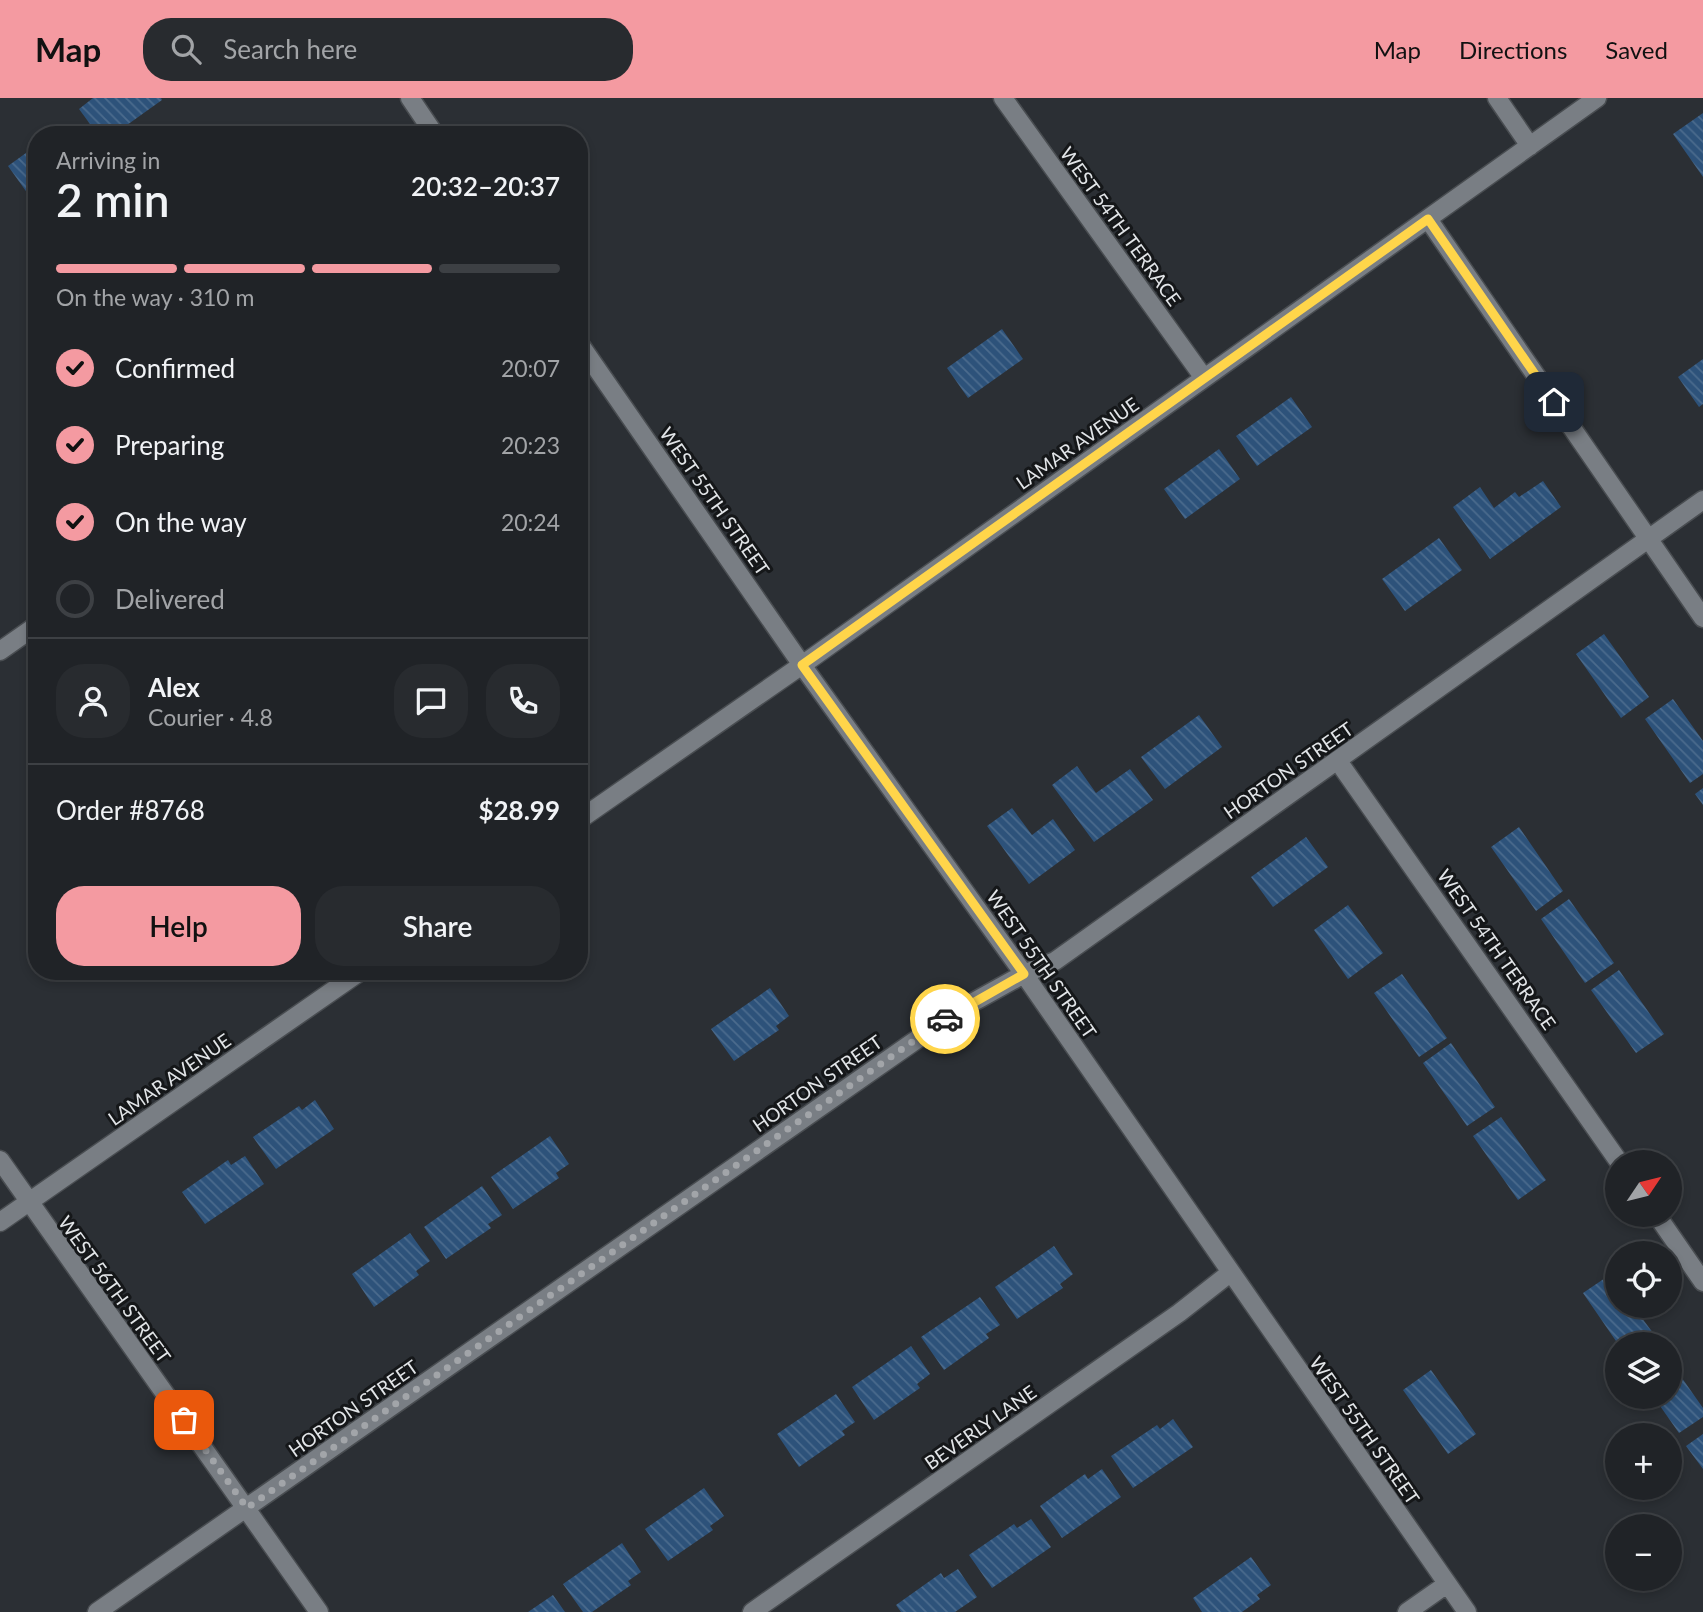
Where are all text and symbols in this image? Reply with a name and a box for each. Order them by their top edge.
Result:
search box [143,18,633,81]
text: Map [35,29,101,69]
icon: search [167,30,205,68]
text: Search here [223,33,357,65]
text: Map [1374,35,1421,64]
text: Directions [1459,35,1567,64]
text: Saved [1605,35,1668,64]
street label: WEST 54TH TERRACE [1056,142,1186,310]
text: Arriving in [56,146,160,174]
text: 20:32–20:37 [411,170,560,202]
text: 2 min [56,172,170,227]
text: On the way · 310 m [56,283,255,311]
icon: check [56,349,94,387]
text: Confirmed [115,352,235,384]
text: 20:07 [501,354,560,382]
pin [1524,372,1584,432]
icon: home [1535,383,1573,421]
street label: LAMAR AVENUE [1011,392,1143,494]
street label: WEST 55TH STREET [655,422,775,580]
icon: check [56,426,94,464]
text: Preparing [115,429,224,461]
text: 20:23 [501,431,560,459]
icon: check [56,503,94,541]
text: On the way [115,506,247,538]
text: 20:24 [501,508,560,536]
text: Delivered [115,583,225,615]
button: person [56,664,130,738]
button: chat [394,664,468,738]
button: phone [486,664,560,738]
text: Alex [148,671,200,703]
text: Courier · 4.8 [148,703,273,731]
street label: HORTON STREET [1219,717,1357,823]
text: Order #8768 [56,794,205,826]
text: $28.99 [478,794,560,826]
street label: WEST 54TH TERRACE [1433,864,1561,1034]
street label: WEST 55TH STREET [982,885,1102,1043]
button: Help [56,886,301,966]
button: Share [315,886,560,966]
courier [910,984,980,1054]
icon: car [926,1000,964,1038]
street label: LAMAR AVENUE [103,1028,235,1130]
street label: HORTON STREET [748,1030,886,1136]
north arrow [1605,1150,1682,1227]
map controls [1605,1150,1682,1591]
street label: WEST 56TH STREET [54,1211,176,1367]
button: locate [1605,1241,1682,1318]
button: layers [1605,1332,1682,1409]
street label: WEST 55TH STREET [1305,1351,1425,1509]
street label: HORTON STREET [284,1355,422,1461]
street label: BEVERLY LANE [920,1380,1040,1474]
pin [154,1390,214,1450]
icon: bag [165,1401,203,1439]
button: + [1605,1423,1682,1500]
button: − [1605,1514,1682,1591]

